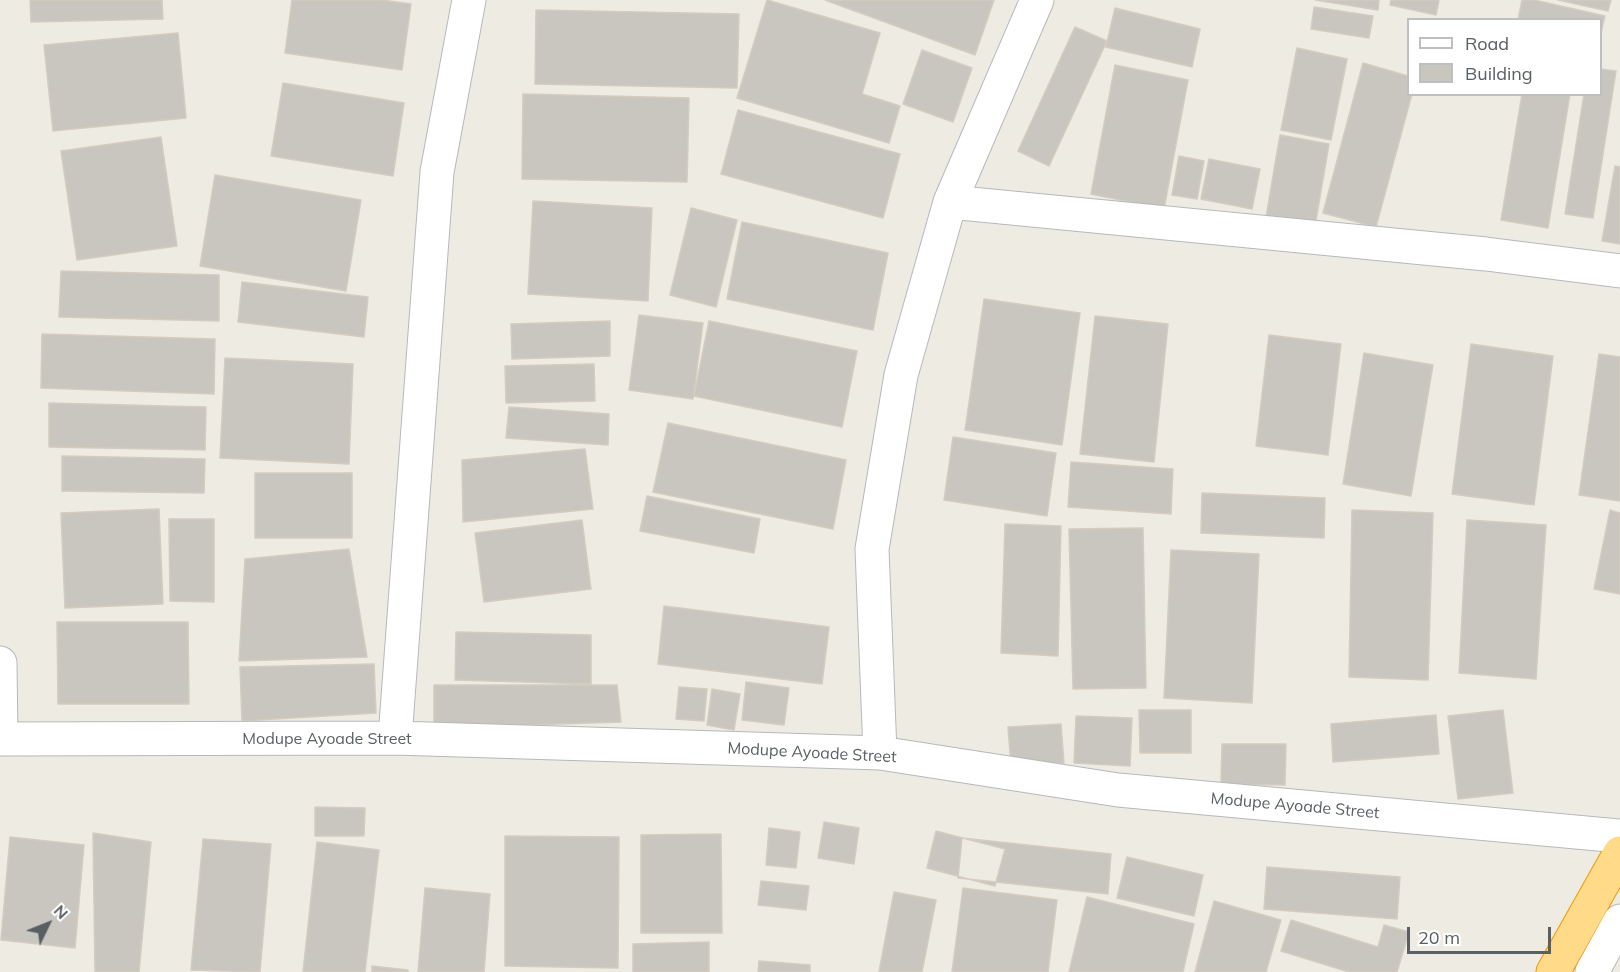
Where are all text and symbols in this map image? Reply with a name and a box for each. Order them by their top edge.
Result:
legend [1407,18,1602,96]
text: Road [1465,32,1509,55]
text: Building [1465,62,1533,85]
street label: Modupe Ayoade Street [242,729,412,749]
street label: Modupe Ayoade Street [727,739,897,767]
street label: Modupe Ayoade Street [1210,789,1380,823]
north arrow [18,894,78,954]
text: N [50,900,73,923]
scale bar [1410,915,1554,953]
text: 20 m [1418,926,1460,949]

